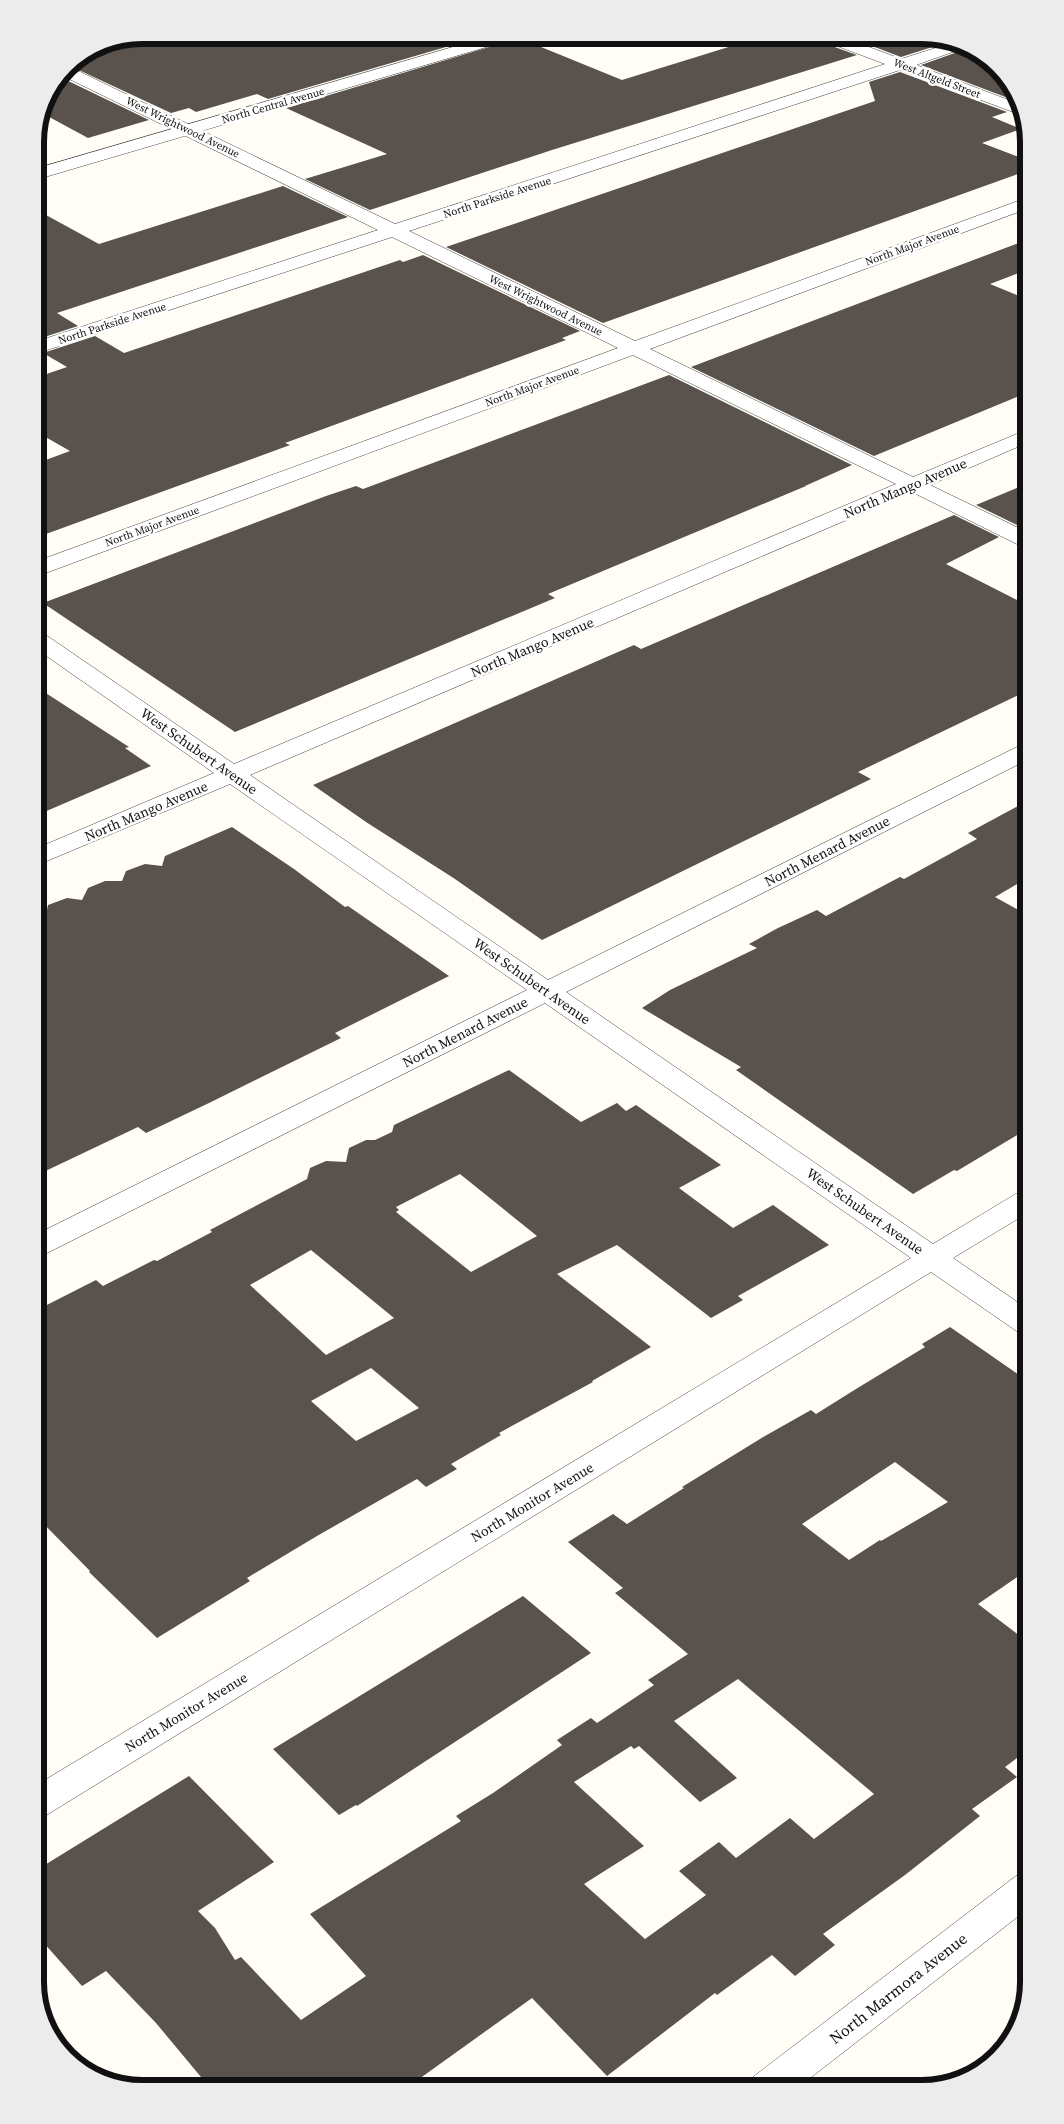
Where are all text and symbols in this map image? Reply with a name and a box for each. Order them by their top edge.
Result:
street label: West Altgeld Street [891,55,983,102]
street label: North Central Avenue [220,83,327,127]
street label: West Wrightwood Avenue [123,93,243,162]
street label: North Parkside Avenue [441,173,553,222]
street label: North Major Avenue [863,221,962,270]
street label: West Wrightwood Avenue [486,271,606,340]
street label: North Parkside Avenue [56,299,168,348]
street label: North Major Avenue [483,362,582,411]
street label: North Mango Avenue [840,453,970,523]
street label: North Major Avenue [103,502,202,551]
street label: North Mango Avenue [467,612,597,682]
street label: West Schubert Avenue [136,703,262,799]
street label: North Mango Avenue [81,776,211,846]
street label: North Menard Avenue [761,811,893,891]
street label: West Schubert Avenue [469,933,595,1029]
street label: North Menard Avenue [399,992,531,1072]
street label: West Schubert Avenue [802,1163,928,1259]
street label: North Monitor Avenue [467,1457,597,1547]
street label: North Monitor Avenue [121,1667,251,1757]
street label: North Marmora Avenue [825,1927,971,2049]

